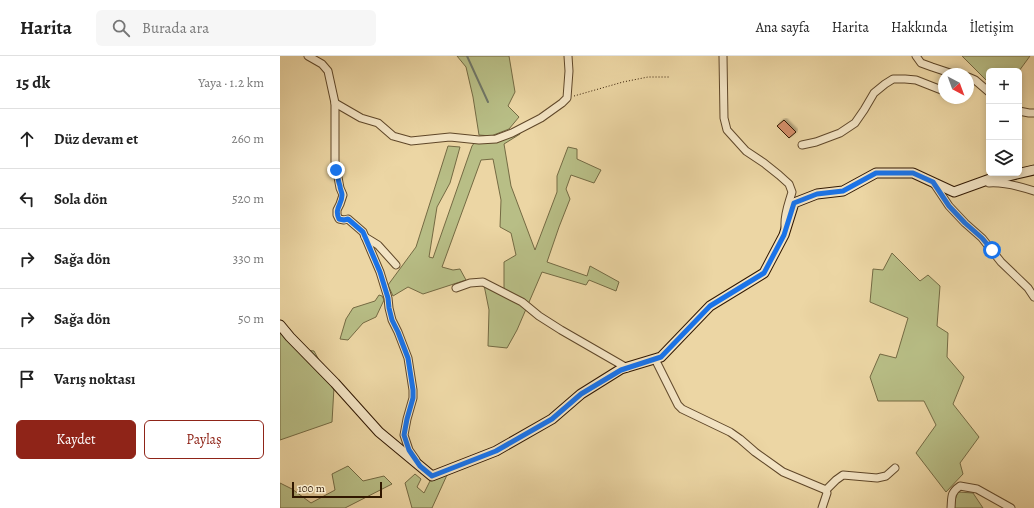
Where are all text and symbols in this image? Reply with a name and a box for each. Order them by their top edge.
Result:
search box [96,10,376,46]
text: Harita [20,15,72,41]
icon: search [110,17,132,39]
text: Burada ara [142,18,209,38]
text: Ana sayfa [756,18,810,37]
text: Harita [832,18,869,37]
text: Hakkında [891,18,947,37]
text: İletişim [969,18,1014,37]
north arrow [938,68,974,104]
map controls [986,68,1022,176]
button: + [986,68,1022,104]
text: 15 dk [16,71,50,94]
text: Yaya · 1.2 km [198,74,264,91]
button: − [986,104,1022,140]
icon: ahead [16,128,38,150]
text: Düz devam et [54,129,138,149]
text: 260 m [231,130,264,147]
button: layers [986,140,1022,176]
route end [327,161,345,179]
icon: left [16,188,38,210]
text: Sola dön [54,189,107,209]
text: 520 m [232,190,264,207]
route start [983,241,1001,259]
icon: right [16,248,38,270]
text: Sağa dön [54,249,110,269]
text: 330 m [233,250,264,267]
icon: right [16,308,38,330]
text: Sağa dön [54,309,110,329]
text: 50 m [238,310,264,327]
icon: arrive [16,368,38,390]
text: Varış noktası [54,369,135,389]
button: Kaydet [16,420,136,459]
button: Paylaş [144,420,264,459]
scale bar [292,480,382,499]
text: 100 m [298,481,325,496]

